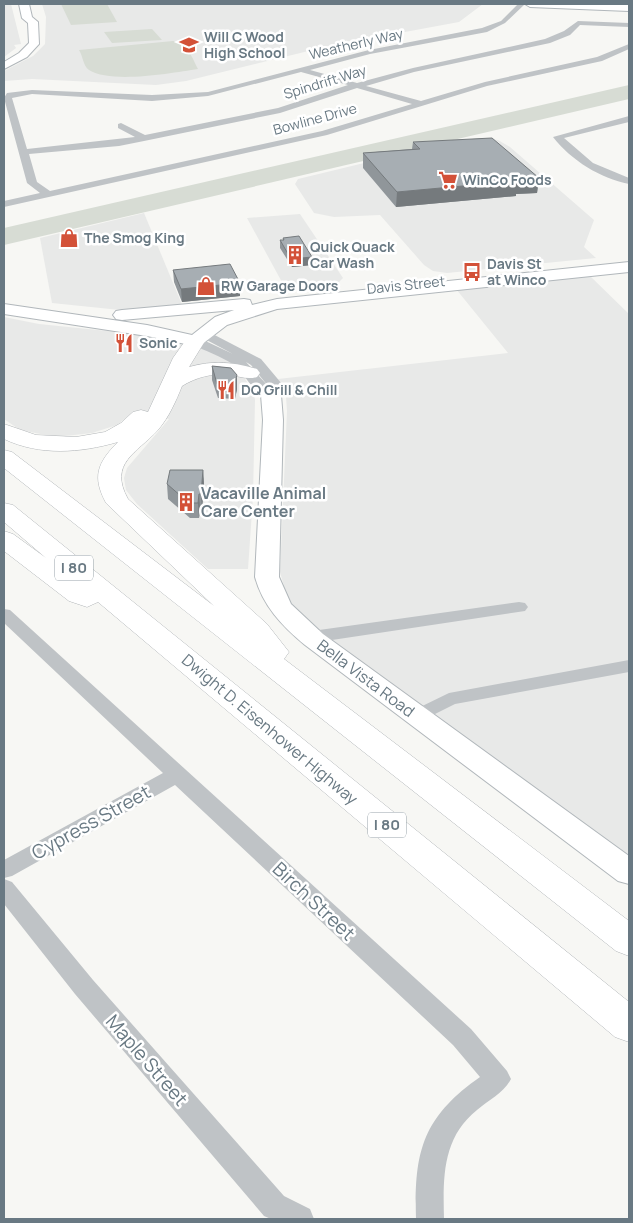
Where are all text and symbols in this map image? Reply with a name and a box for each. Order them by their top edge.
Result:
street label: Weatherly Way [307,23,405,64]
place label: Will C Wood High School [204,27,285,62]
school or university icon: Will C Wood High School [178,34,200,56]
street label: Spindrift Way [281,60,369,103]
street label: Bowline Drive [271,98,359,139]
supermarket icon: WinCo Foods [437,169,459,191]
place label: WinCo Foods [463,170,552,189]
shop icon: The Smog King [58,227,80,249]
place label: The Smog King [84,228,185,247]
place label: Quick Quack Car Wash [310,237,395,272]
building icon: Quick Quack Car Wash [284,244,306,266]
place label: Davis St at Winco [487,254,547,289]
bus stop icon: Davis St at Winco [461,261,483,283]
street label: Davis Street [366,271,446,298]
shop icon: RW Garage Doors [195,275,217,297]
place label: RW Garage Doors [221,276,339,295]
restaurant icon: Sonic [113,332,135,354]
place label: Sonic [139,333,178,352]
restaurant icon: DQ Grill & Chill [215,379,237,401]
place label: DQ Grill & Chill [241,380,338,399]
place label: Vacaville Animal Care Center [201,482,326,522]
building icon: Vacaville Animal Care Center [175,491,197,513]
road number: I 80 [55,556,93,580]
street label: Bella Vista Road [313,634,419,722]
street label: Dwight D. Eisenhower Highway [177,649,363,810]
street label: Cypress Street [27,779,155,865]
road number: I 80 [368,812,406,838]
street label: Birch Street [267,856,361,946]
street label: Maple Street [100,1009,194,1111]

